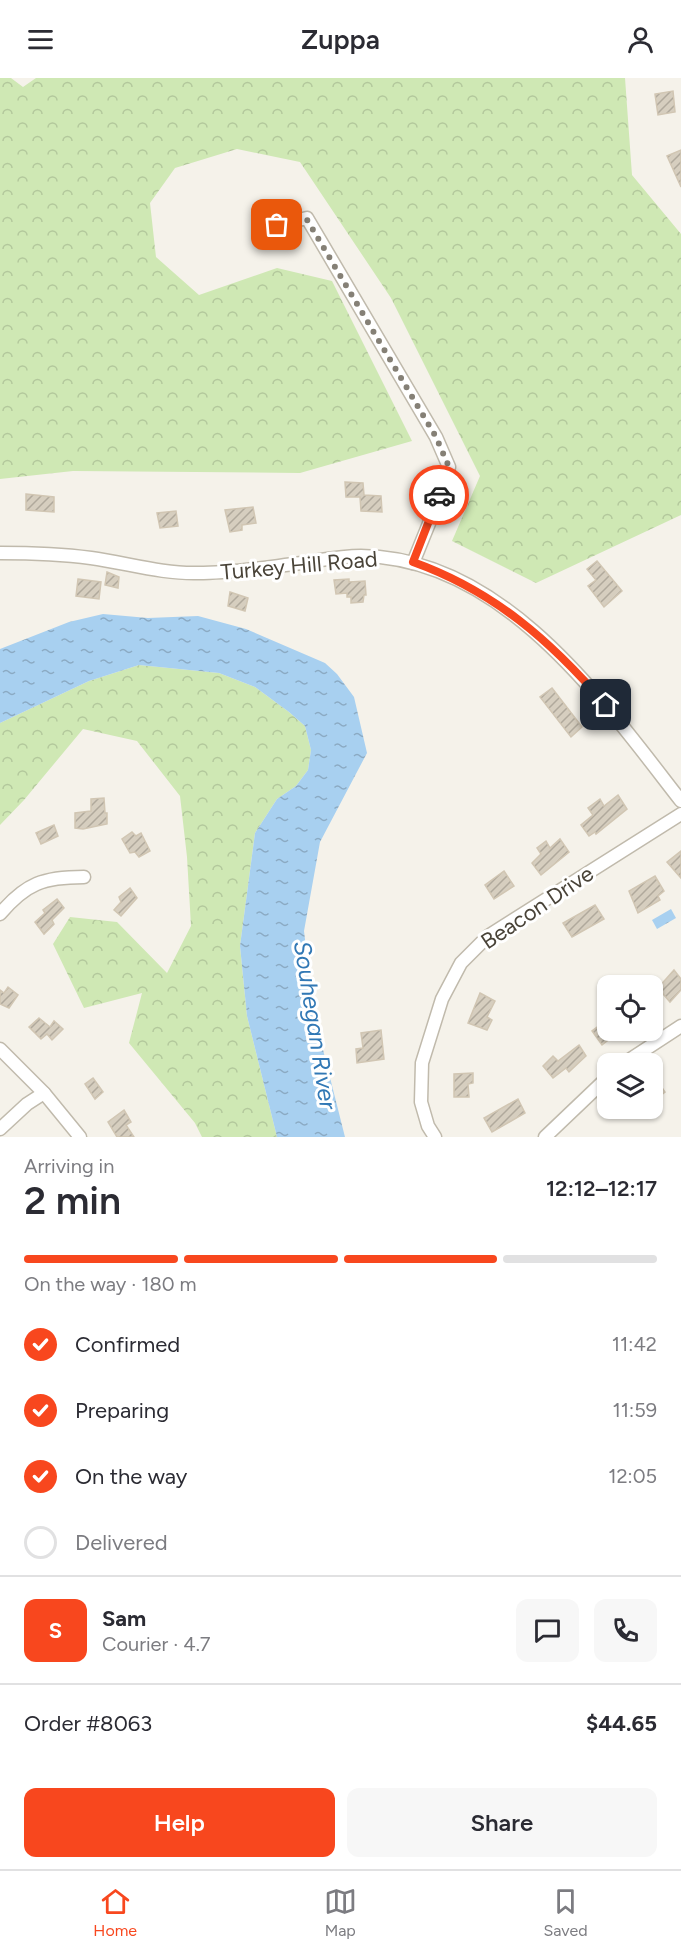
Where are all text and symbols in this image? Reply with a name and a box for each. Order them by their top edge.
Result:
icon: menu [24,23,57,56]
text: Zuppa [301,23,380,56]
icon: person [624,23,657,56]
pin [251,199,302,250]
icon: bag [260,208,293,241]
courier [409,465,469,525]
icon: car [423,479,456,512]
street label: Turkey Hill Road [219,545,379,586]
pin [580,679,631,730]
icon: home [589,688,622,721]
street label: Beacon Drive [476,860,599,955]
water label: Souhegan River [288,939,343,1112]
map controls [597,975,663,1119]
button: locate [597,975,663,1041]
button: layers [597,1053,663,1119]
text: Arriving in [24,1154,114,1178]
text: 12:12–12:17 [546,1175,657,1202]
text: 2 min [24,1177,121,1224]
text: On the way · 180 m [24,1272,197,1296]
icon: check [24,1328,57,1361]
text: Confirmed [75,1331,180,1358]
text: 11:42 [612,1332,657,1356]
icon: check [24,1394,57,1427]
text: Preparing [75,1397,169,1424]
text: 11:59 [613,1398,657,1422]
icon: check [24,1460,57,1493]
text: On the way [75,1463,187,1490]
text: 12:05 [608,1464,657,1488]
text: Delivered [75,1529,168,1556]
button: chat [516,1599,579,1662]
button: phone [594,1599,657,1662]
text: Sam [102,1605,146,1632]
text: S [49,1617,62,1644]
text: Courier · 4.7 [102,1632,211,1656]
text: Order #8063 [24,1710,152,1737]
text: $44.65 [586,1710,657,1737]
button: Help [24,1788,335,1857]
button: Share [347,1788,657,1857]
tab: Home [93,1885,137,1940]
tab: Map [324,1885,357,1940]
tab: Saved [543,1885,588,1940]

